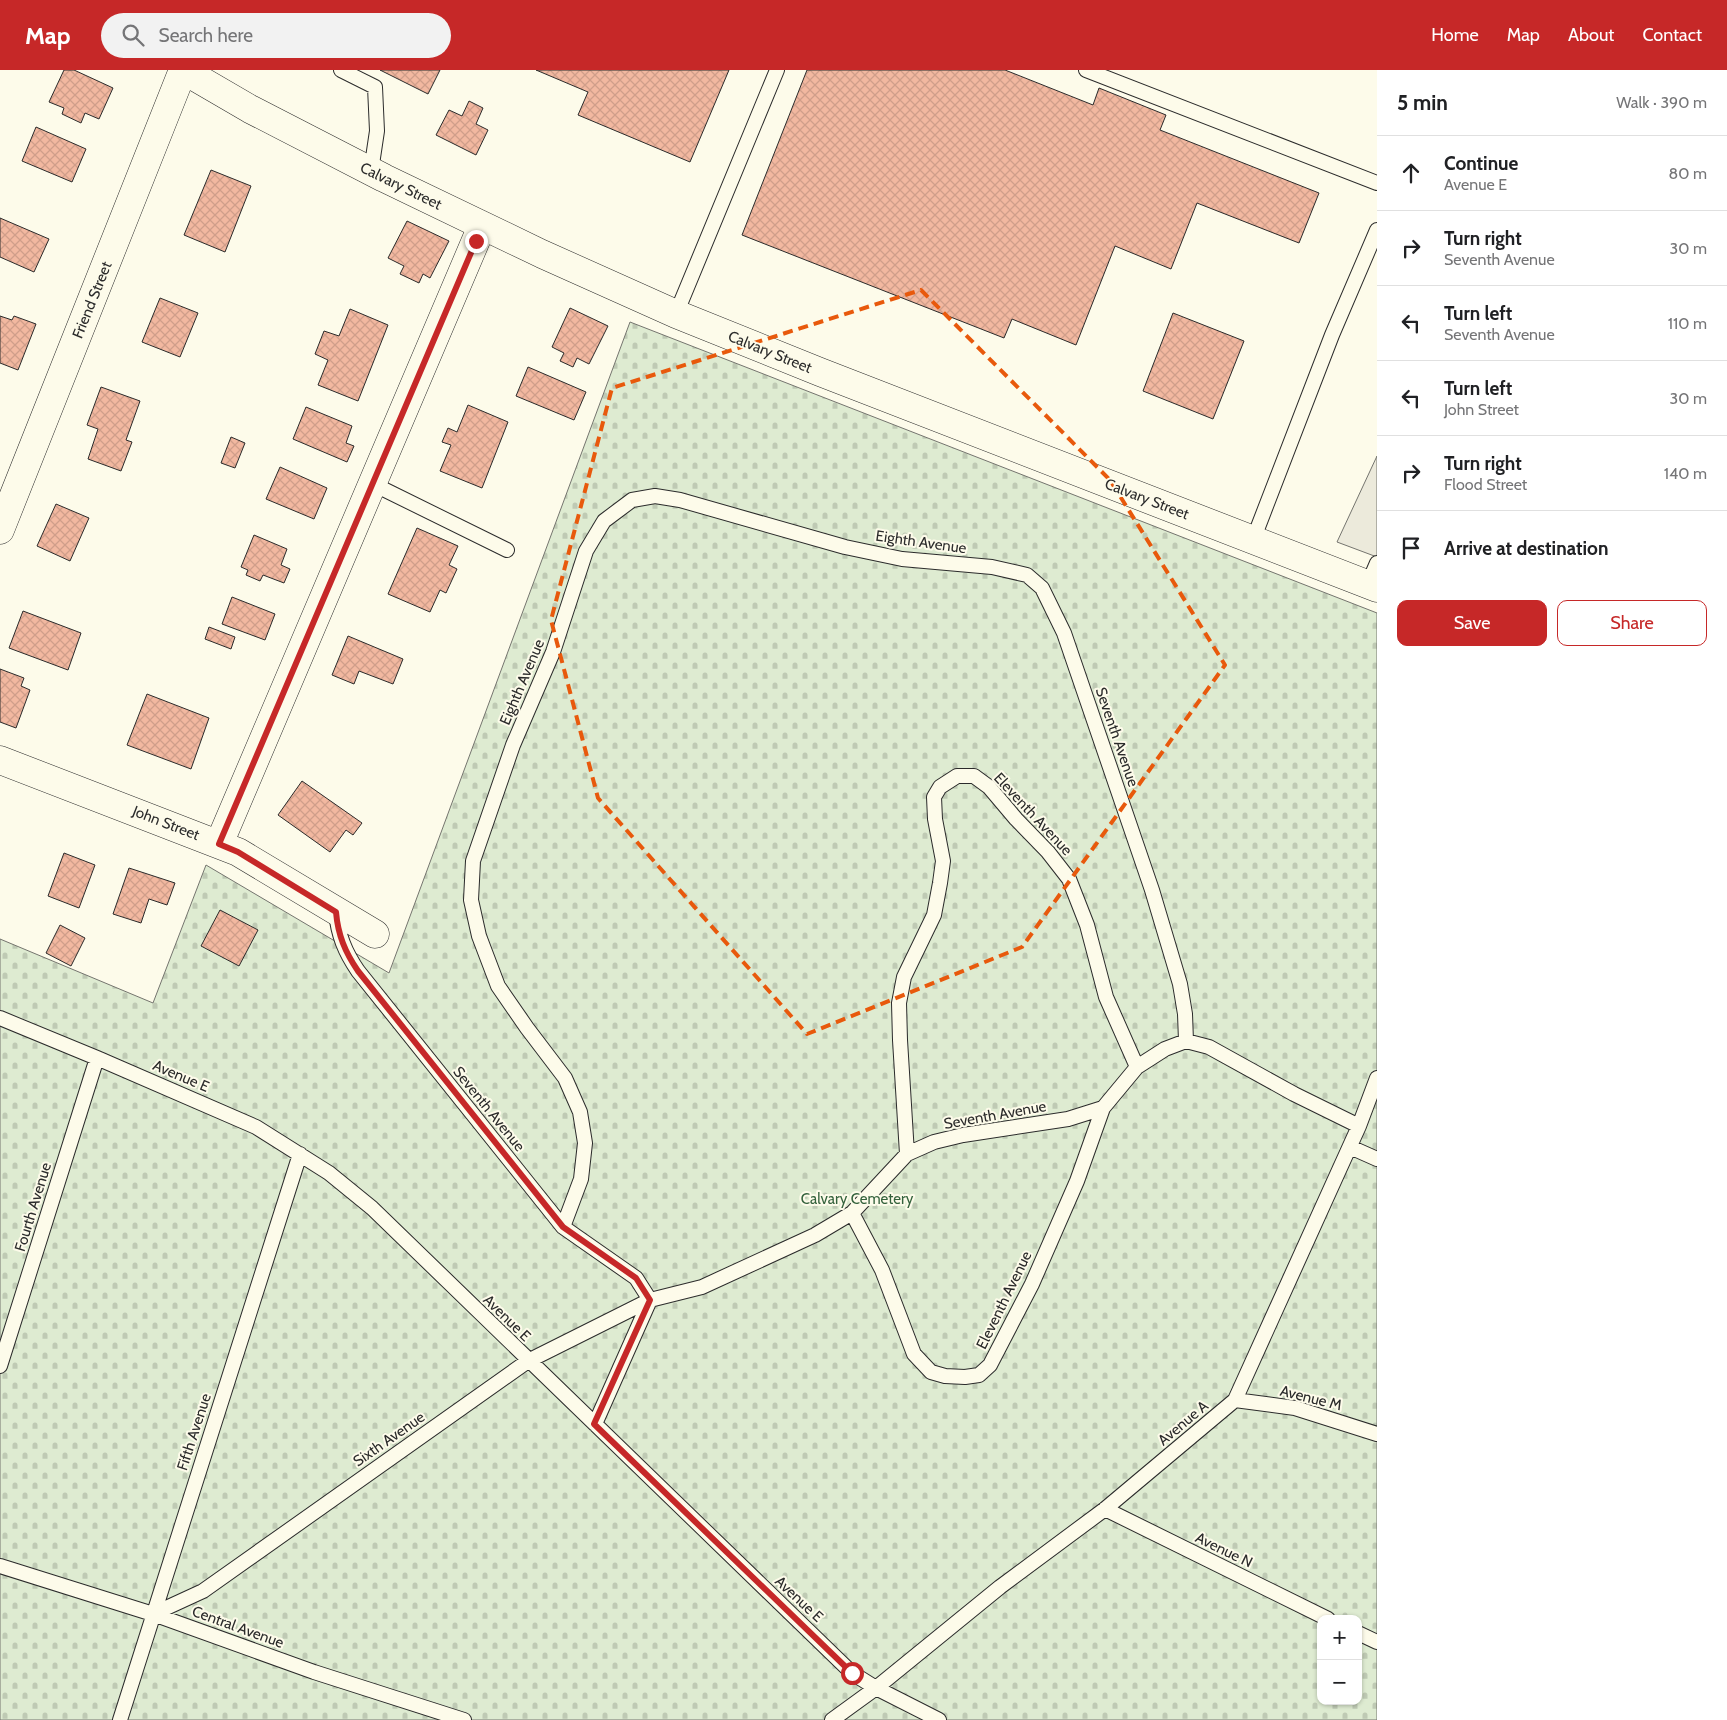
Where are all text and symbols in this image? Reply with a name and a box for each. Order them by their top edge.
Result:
search box [101,13,451,58]
text: Map [25,21,71,50]
icon: search [119,21,147,49]
text: Search here [159,24,253,47]
text: Home [1431,24,1479,46]
text: Map [1507,24,1540,46]
text: About [1568,24,1614,46]
text: Contact [1642,24,1702,46]
text: 5 min [1397,90,1448,115]
text: Walk · 390 m [1616,93,1707,112]
text: Continue [1444,152,1518,175]
street label: Calvary Street [357,158,445,214]
icon: ahead [1397,159,1425,187]
text: 80 m [1669,164,1707,183]
text: Avenue E [1444,175,1507,194]
text: Turn right [1444,227,1522,250]
route end [465,230,488,253]
icon: right [1397,234,1425,262]
text: 30 m [1670,239,1707,258]
text: Seventh Avenue [1444,250,1555,269]
street label: Friend Street [68,259,116,341]
text: Turn left [1444,302,1512,325]
icon: left [1397,309,1425,337]
text: 110 m [1668,314,1707,333]
text: Seventh Avenue [1444,325,1555,344]
street label: Calvary Street [726,327,814,377]
text: Turn left [1444,377,1512,400]
icon: left [1397,384,1425,412]
text: 30 m [1670,389,1707,408]
text: John Street [1444,400,1519,419]
text: Turn right [1444,452,1522,475]
icon: right [1397,459,1425,487]
text: 140 m [1664,464,1707,483]
street label: Calvary Street [1102,475,1192,523]
text: Flood Street [1444,475,1527,494]
street label: Eighth Avenue [874,527,968,557]
icon: arrive [1397,534,1425,562]
text: Arrive at destination [1444,537,1608,560]
button: Save [1397,600,1547,646]
button: Share [1557,600,1707,646]
street label: Eighth Avenue [496,636,548,728]
street label: Seventh Avenue [1092,685,1142,789]
street label: Eleventh Avenue [990,769,1076,859]
street label: John Street [129,802,202,844]
street label: Avenue E [150,1056,212,1096]
street label: Seventh Avenue [449,1063,529,1155]
street label: Seventh Avenue [942,1097,1048,1133]
street label: Fourth Avenue [11,1160,55,1254]
park label: Calvary Cemetery [801,1190,914,1208]
street label: Eleventh Avenue [973,1248,1036,1352]
street label: Avenue E [479,1291,535,1345]
street label: Avenue M [1278,1382,1344,1414]
street label: Fifth Avenue [173,1391,215,1473]
street label: Avenue A [1154,1396,1212,1449]
street label: Sixth Avenue [350,1408,428,1470]
street label: Avenue N [1192,1528,1256,1572]
street label: Avenue E [771,1572,827,1626]
street label: Central Avenue [190,1602,287,1652]
map controls [1317,1615,1362,1705]
button: + [1317,1615,1362,1660]
button: − [1317,1660,1362,1705]
route start [841,1662,864,1685]

